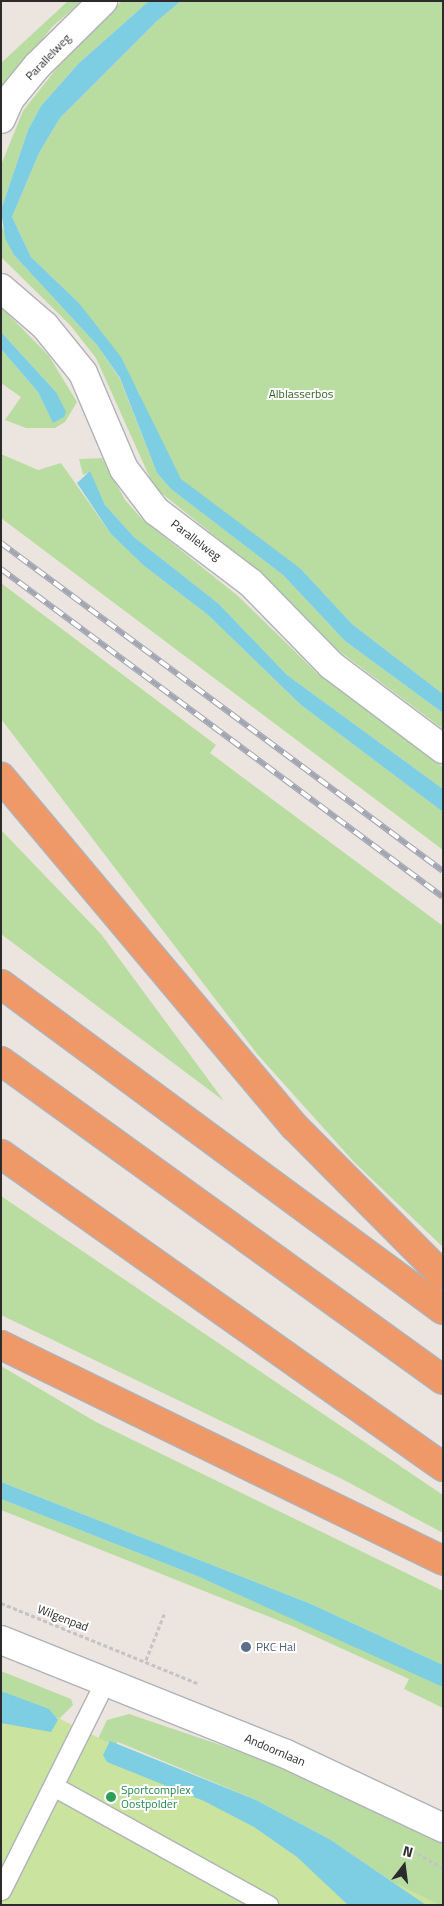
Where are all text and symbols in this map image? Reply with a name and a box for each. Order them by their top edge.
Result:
street label: Parallelweg [22,31,74,83]
park label: Alblasserbos [269,387,333,401]
street label: Parallelweg [168,517,224,563]
street label: Wilgenpad [35,1602,91,1634]
place label: PKC Hal [256,1640,296,1654]
marker: PKC Hal [240,1641,252,1653]
street label: Andoornlaan [243,1731,307,1769]
place label: Sportcomplex Oostpolder [121,1783,191,1811]
marker: Sportcomplex Oostpolder [105,1791,117,1803]
text: N [401,1840,415,1862]
north arrow [379,1841,429,1891]

